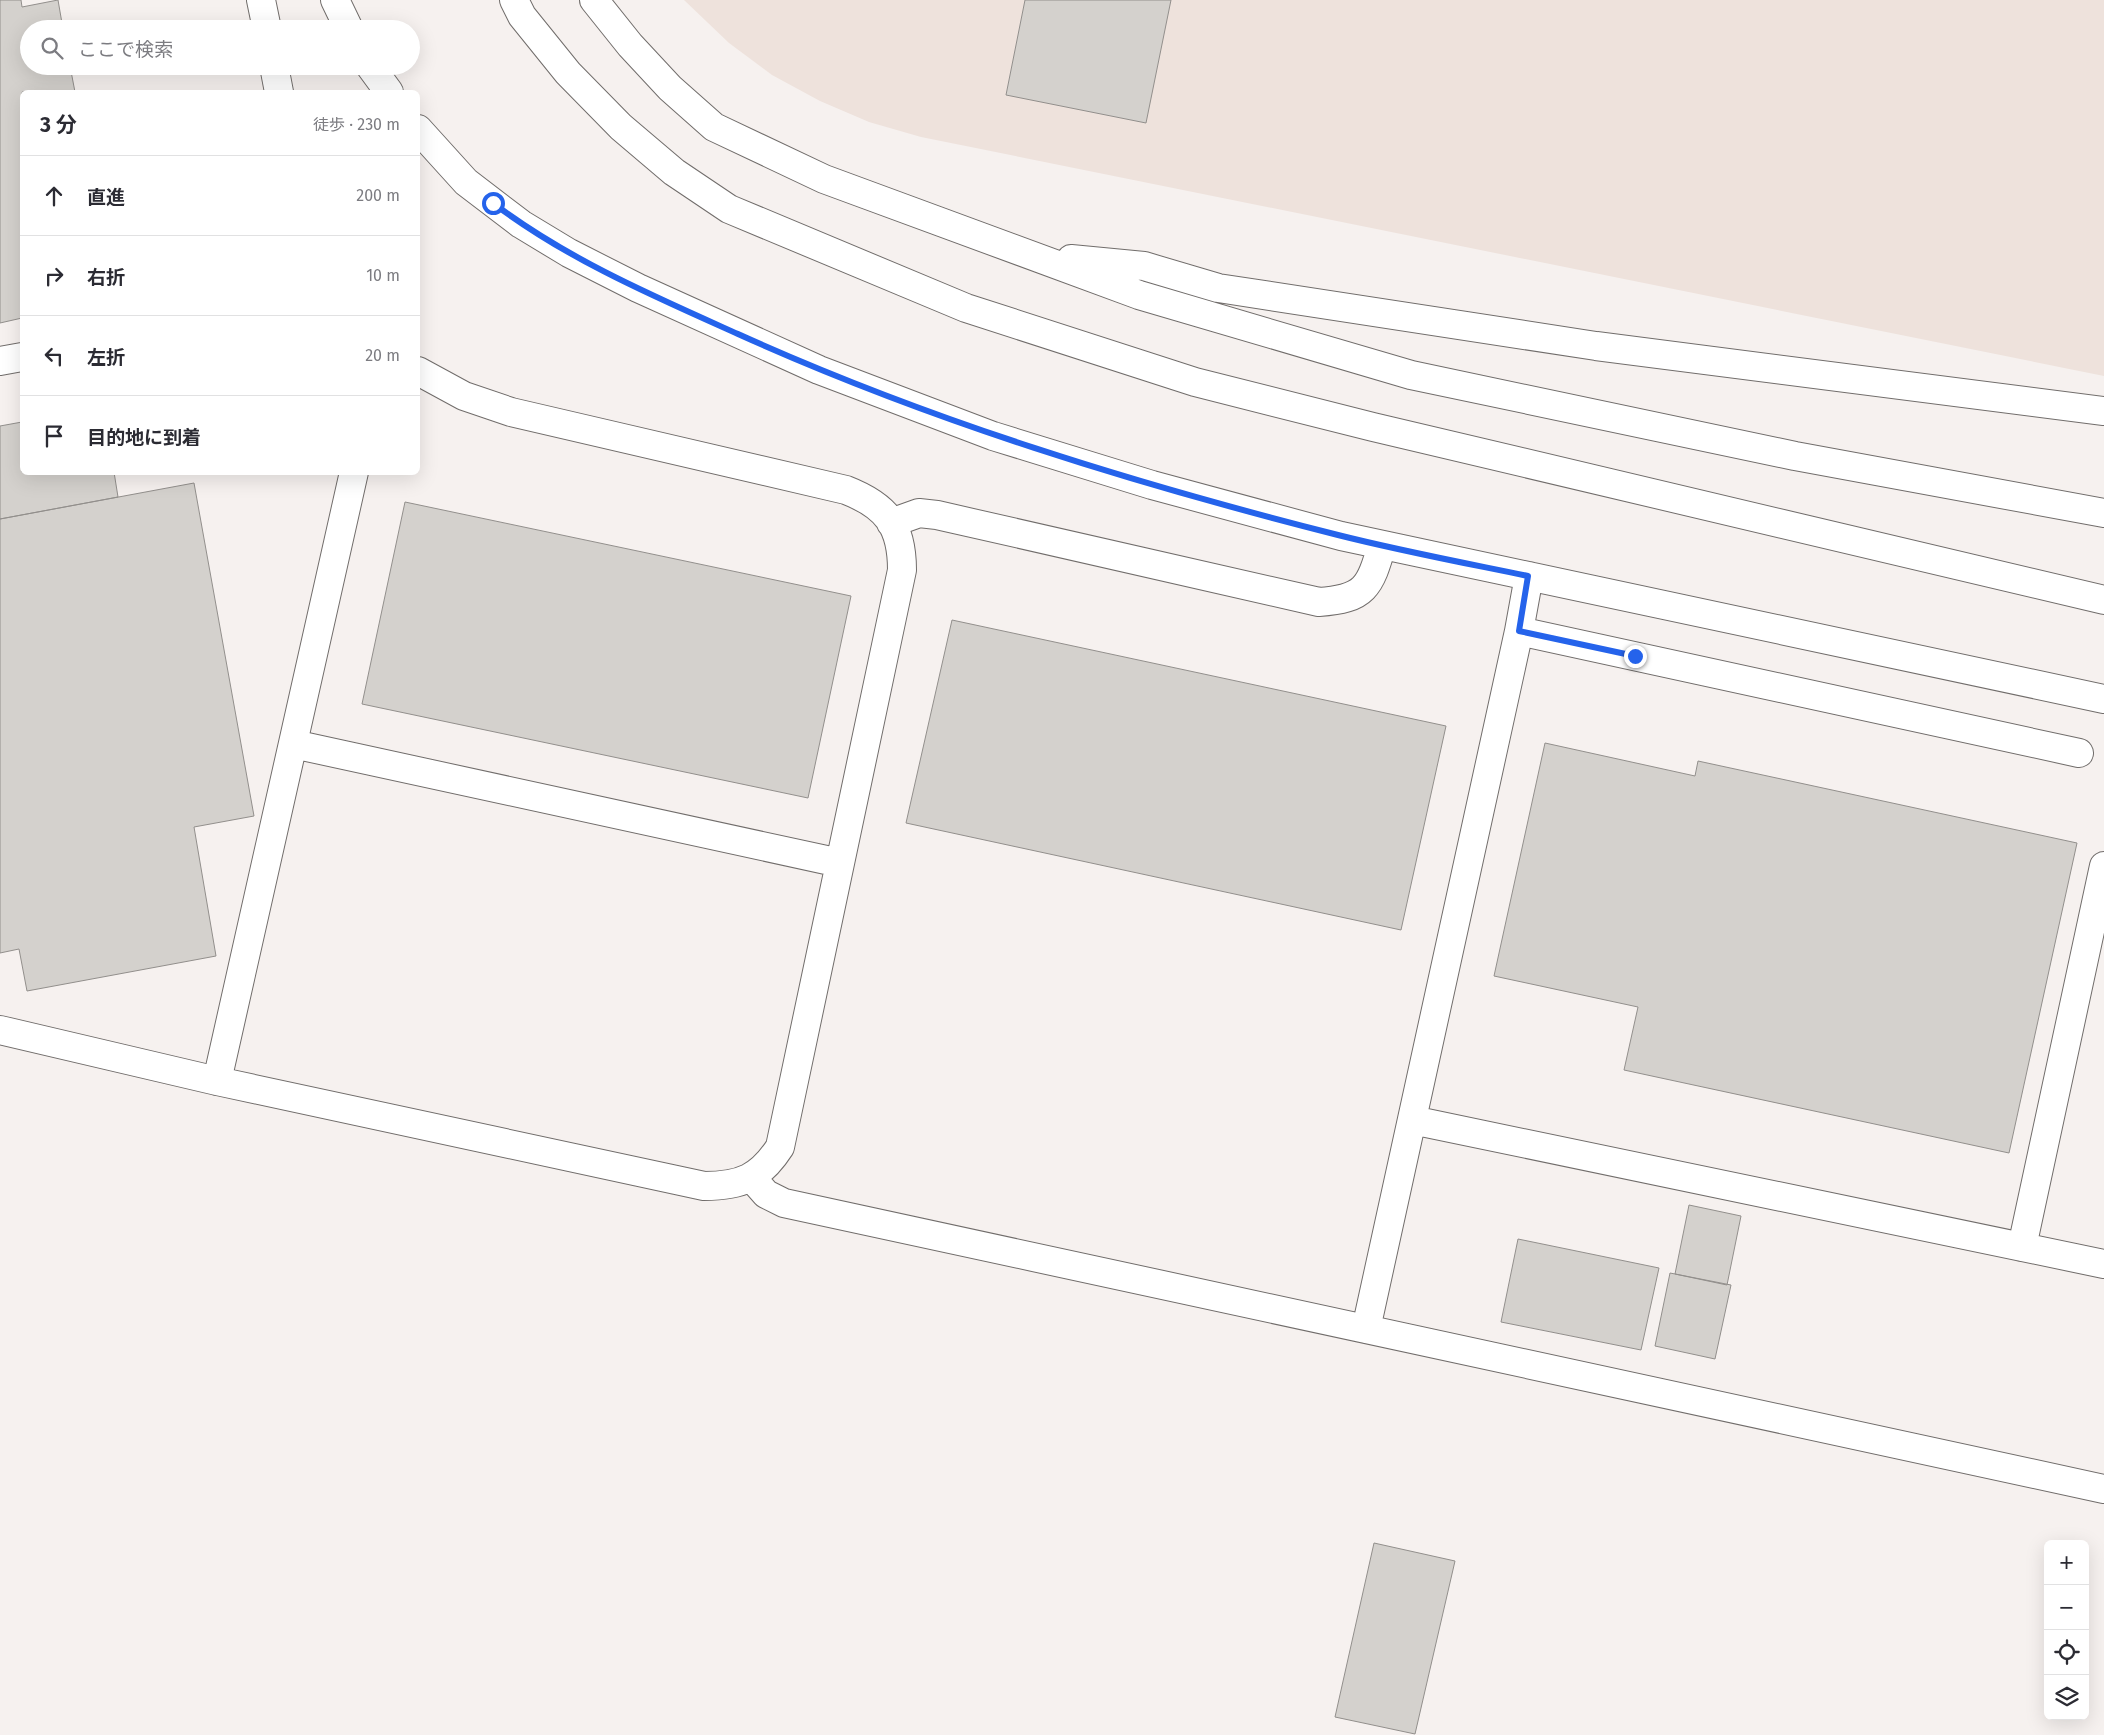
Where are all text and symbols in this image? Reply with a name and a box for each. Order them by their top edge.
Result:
search box [20,20,420,75]
icon: search [38,34,66,62]
text: ここで検索 [78,38,173,61]
text: 3 分 [40,112,77,138]
text: 徒歩 · 230 m [313,115,400,134]
icon: ahead [40,182,68,210]
text: 直進 [87,186,125,209]
text: 200 m [356,186,400,205]
route start [482,192,505,215]
icon: right [40,262,68,290]
text: 右折 [87,266,125,289]
text: 10 m [366,266,400,285]
icon: left [40,342,68,370]
text: 左折 [87,346,125,369]
text: 20 m [365,346,400,365]
icon: arrive [40,422,68,450]
text: 目的地に到着 [87,426,201,449]
route end [1624,645,1647,668]
map controls [2044,1540,2089,1720]
button: + [2044,1540,2089,1585]
button: − [2044,1585,2089,1630]
button: locate [2044,1630,2089,1675]
button: layers [2044,1675,2089,1720]

